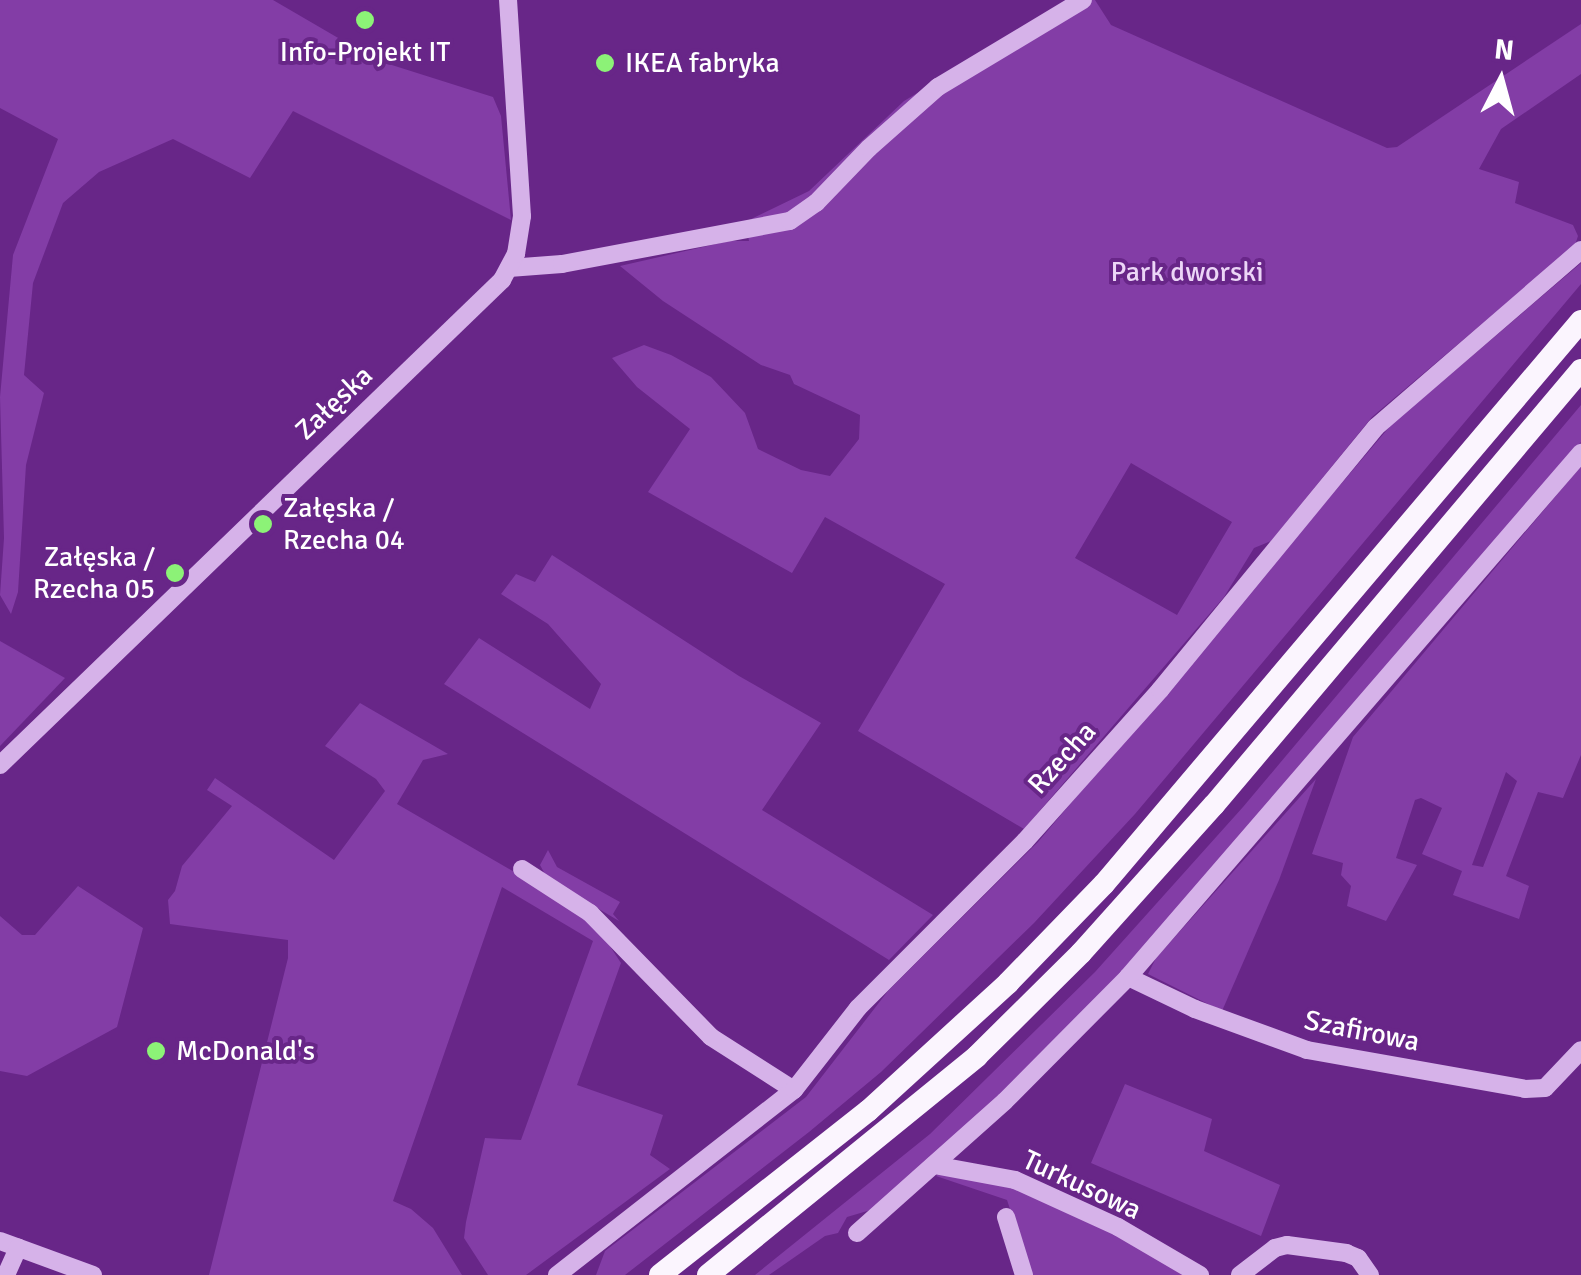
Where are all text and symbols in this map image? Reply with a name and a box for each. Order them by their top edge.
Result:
marker: Info-Projekt IT [354,9,376,31]
north arrow [1451,30,1551,130]
text: N [1493,32,1516,68]
place label: Info-Projekt IT [280,35,450,69]
place label: IKEA fabryka [625,46,780,80]
marker: IKEA fabryka [594,52,616,74]
park label: Park dworski [1110,255,1264,289]
street label: Załęska [288,359,380,447]
place label: Załęska / Rzecha 04 [283,491,405,557]
marker: Załęska / Rzecha 04 [252,513,274,535]
place label: Załęska / Rzecha 05 [33,540,155,606]
marker: Załęska / Rzecha 05 [164,562,186,584]
street label: Rzecha [1021,715,1103,801]
street label: Szafirowa [1302,1003,1422,1059]
place label: McDonald's [176,1034,315,1068]
marker: McDonald's [145,1040,167,1062]
street label: Turkusowa [1018,1143,1146,1227]

